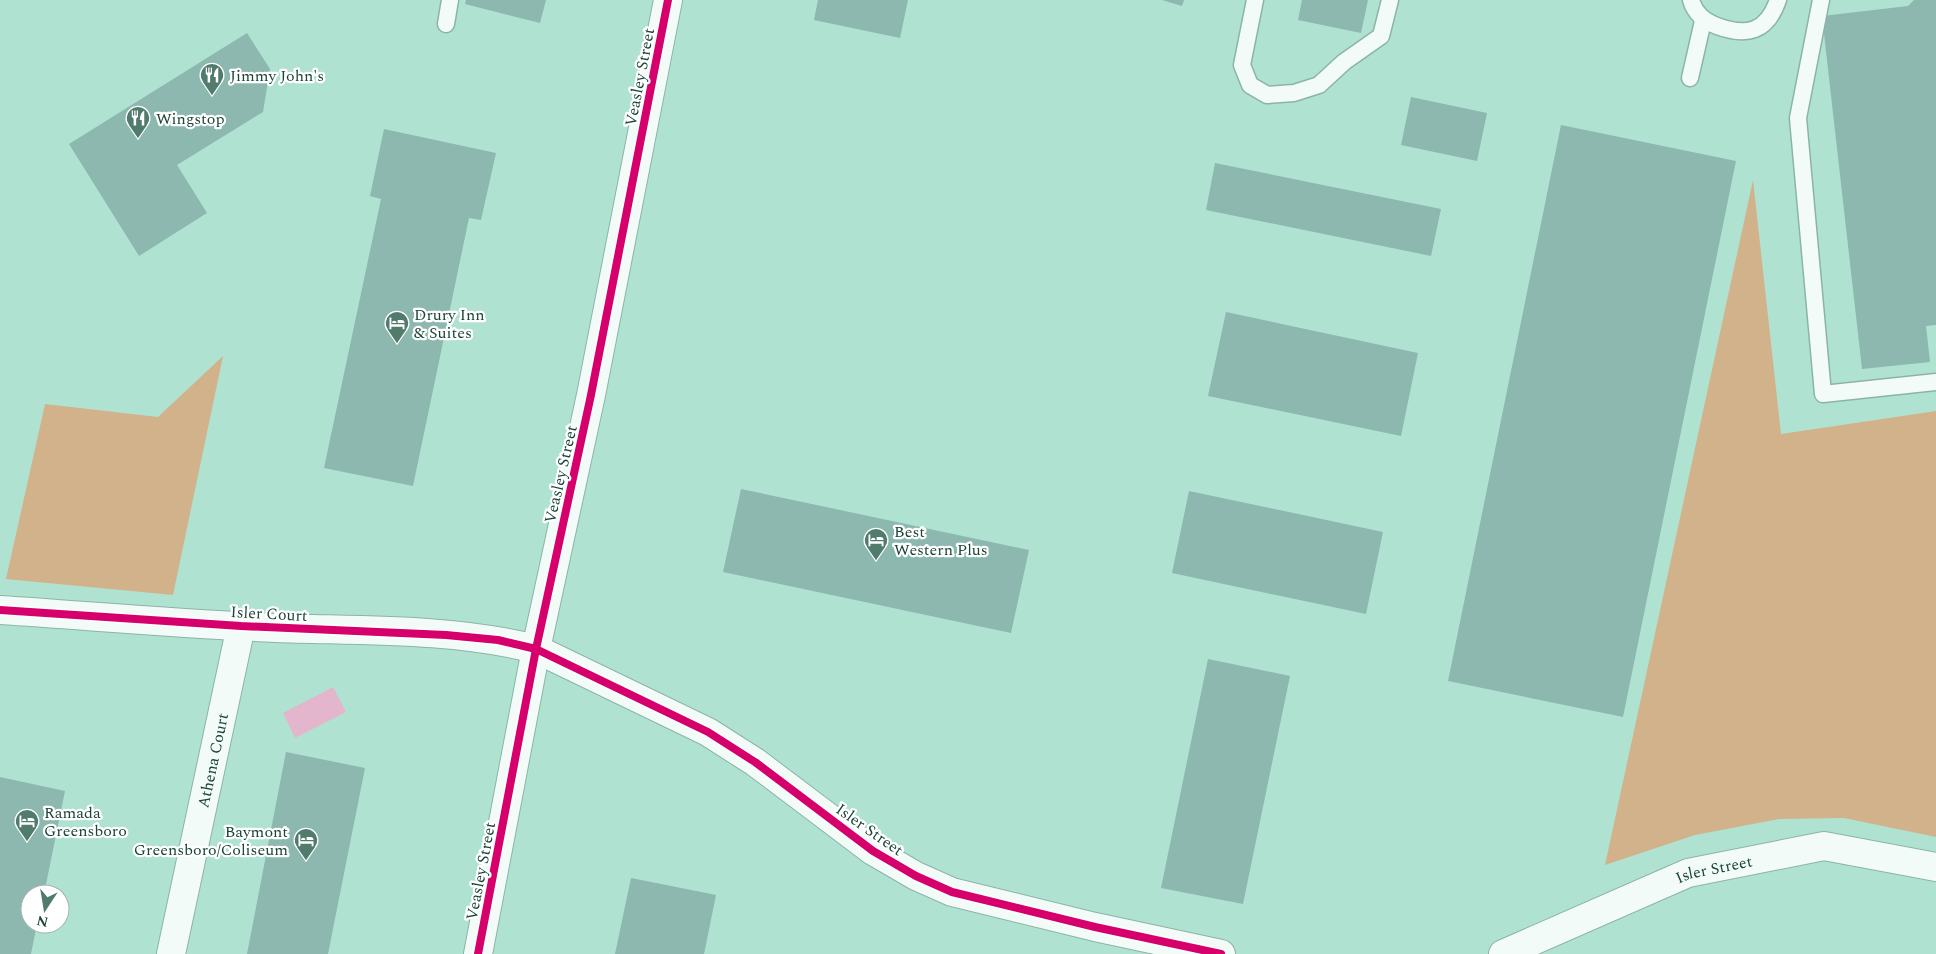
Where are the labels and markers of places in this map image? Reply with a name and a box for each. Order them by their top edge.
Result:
restaurant icon: Jimmy John's [199,62,225,96]
place label: Jimmy John's [230,64,324,88]
restaurant icon: Wingstop [125,105,151,139]
place label: Wingstop [156,107,224,131]
place label: Drury Inn & Suites [414,303,485,345]
hotel icon: Drury Inn & Suites [384,310,410,344]
place label: Best Western Plus [894,520,988,562]
hotel icon: Best Western Plus [863,527,889,561]
place label: Ramada Greensboro [44,801,127,843]
hotel icon: Ramada Greensboro [14,808,40,842]
place label: Baymont Greensboro/Coliseum [134,820,288,862]
hotel icon: Baymont Greensboro/Coliseum [293,827,319,861]

